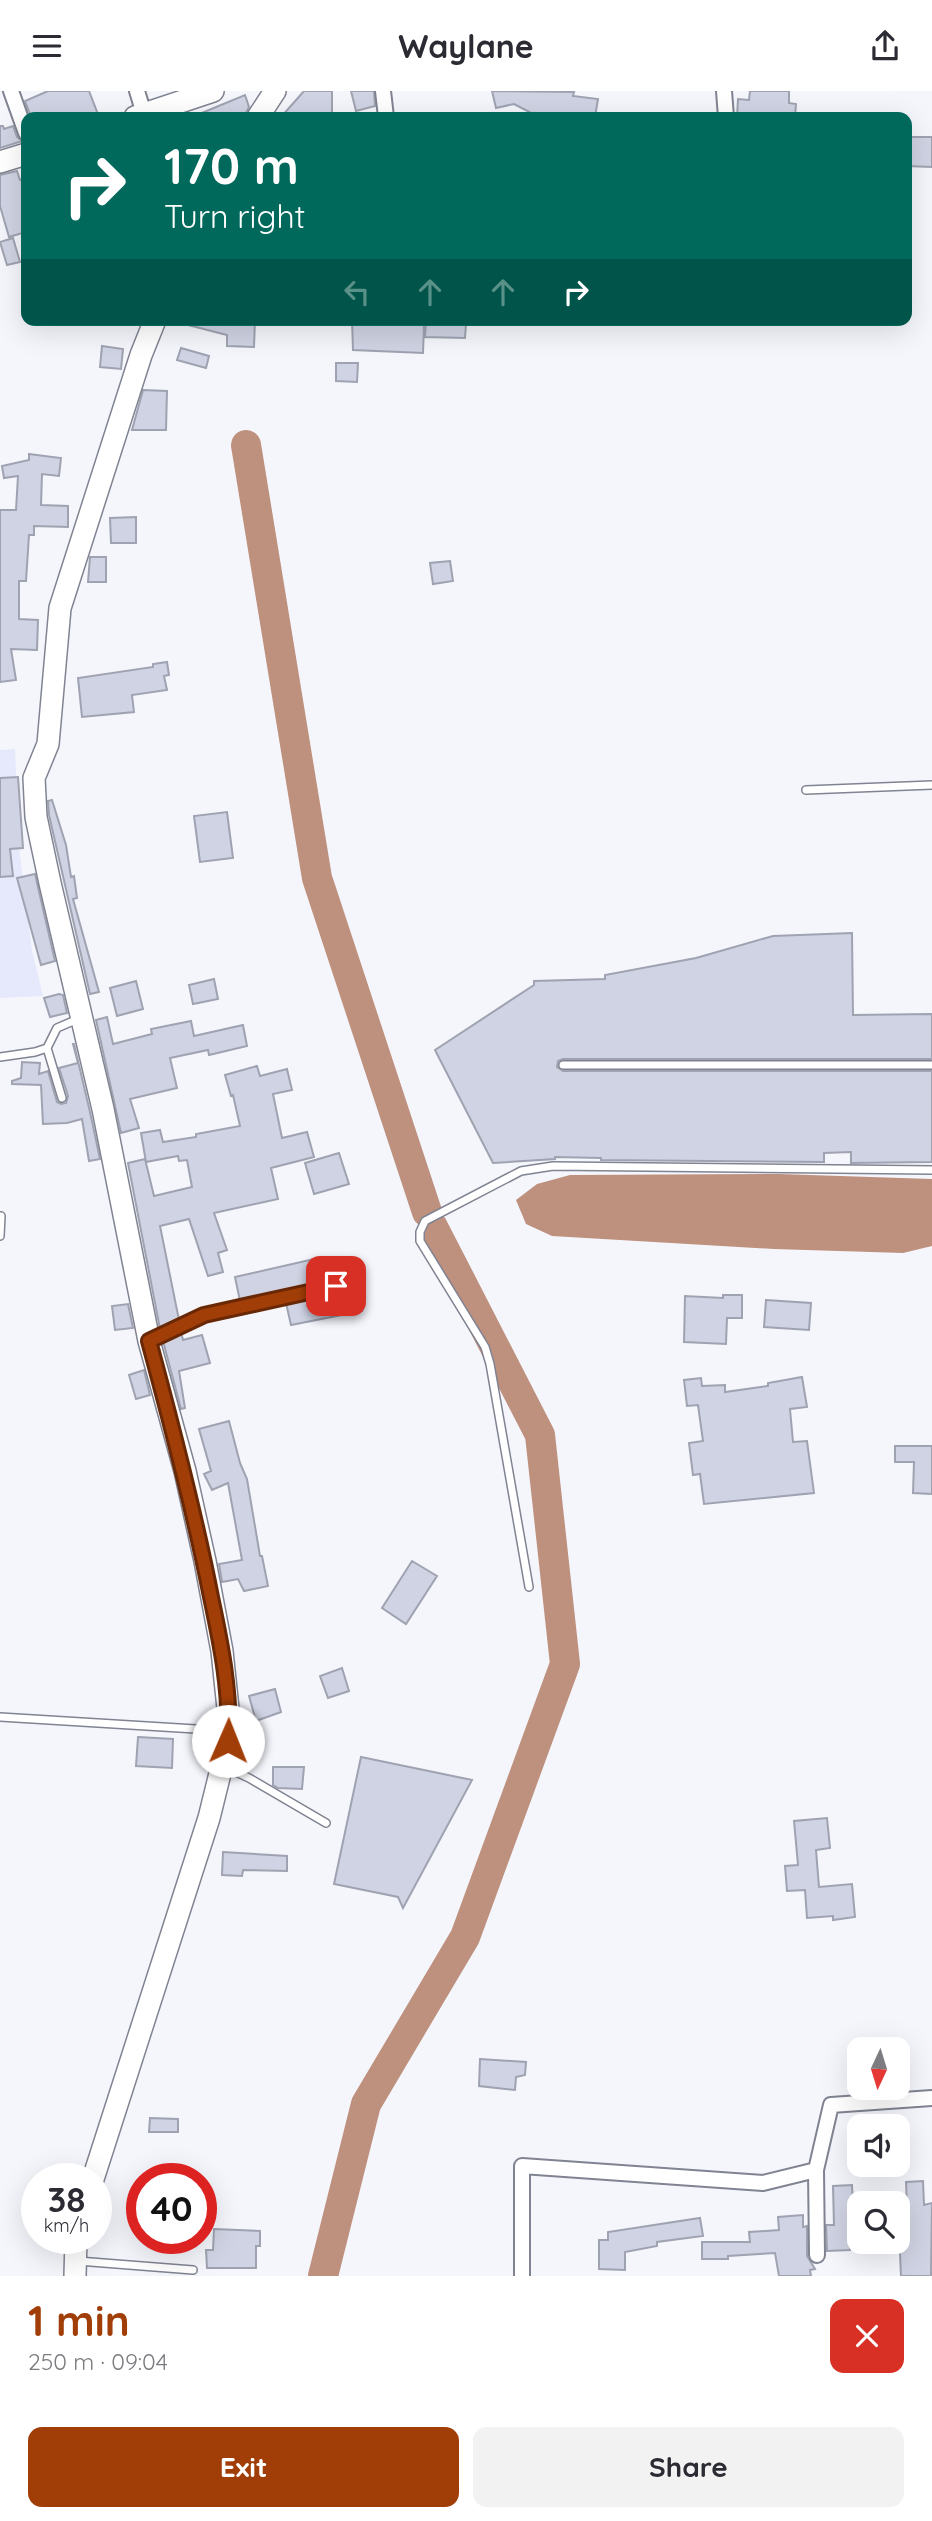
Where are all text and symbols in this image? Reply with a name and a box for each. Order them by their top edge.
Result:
text: Waylane [398,26,534,66]
icon: menu [28,27,66,65]
icon: share [866,27,904,65]
text: 170 m [164,135,299,196]
icon: right [49,140,140,231]
text: Turn right [164,196,305,236]
icon: left [338,273,376,311]
icon: ahead [411,273,449,311]
icon: ahead [484,273,522,311]
icon: right [557,273,595,311]
pin [306,1256,366,1316]
icon: arrive [317,1267,355,1305]
position arrow [191,1704,265,1778]
north arrow [847,2037,910,2100]
map controls [847,2037,910,2254]
button: sound [847,2114,910,2177]
speed limit sign: 40 [126,2163,217,2254]
text: 38 [48,2177,85,2221]
button: search [847,2191,910,2254]
text: km/h [44,2214,89,2237]
text: 1 min [28,2294,130,2347]
button: close [830,2299,904,2373]
text: 250 m · 09:04 [28,2347,168,2376]
button: Exit [28,2427,459,2507]
button: Share [473,2427,904,2507]

